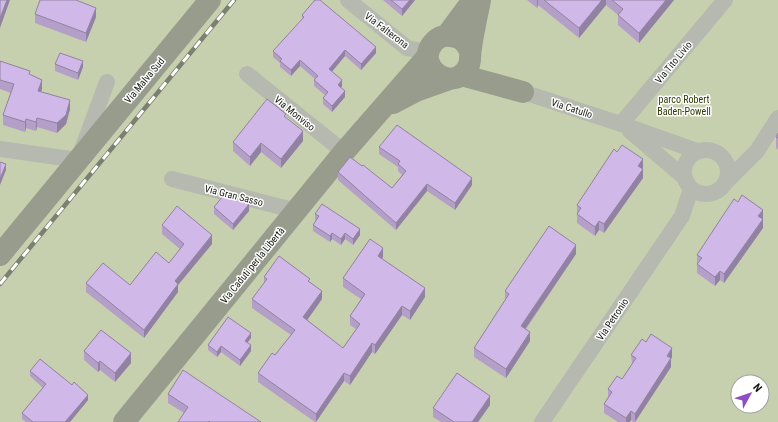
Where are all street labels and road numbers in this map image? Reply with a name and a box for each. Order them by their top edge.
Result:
street label: Via Falterona [363,10,411,51]
street label: Via Tito Livio [653,39,694,85]
street label: Via Malva Sud [122,55,167,105]
street label: Via Monviso [272,94,317,133]
street label: Via Catullo [550,97,594,120]
street label: Via Gran Sasso [204,183,264,208]
street label: Via Caduti per la Libertà [218,225,287,306]
street label: Via Petronio [594,296,630,342]

